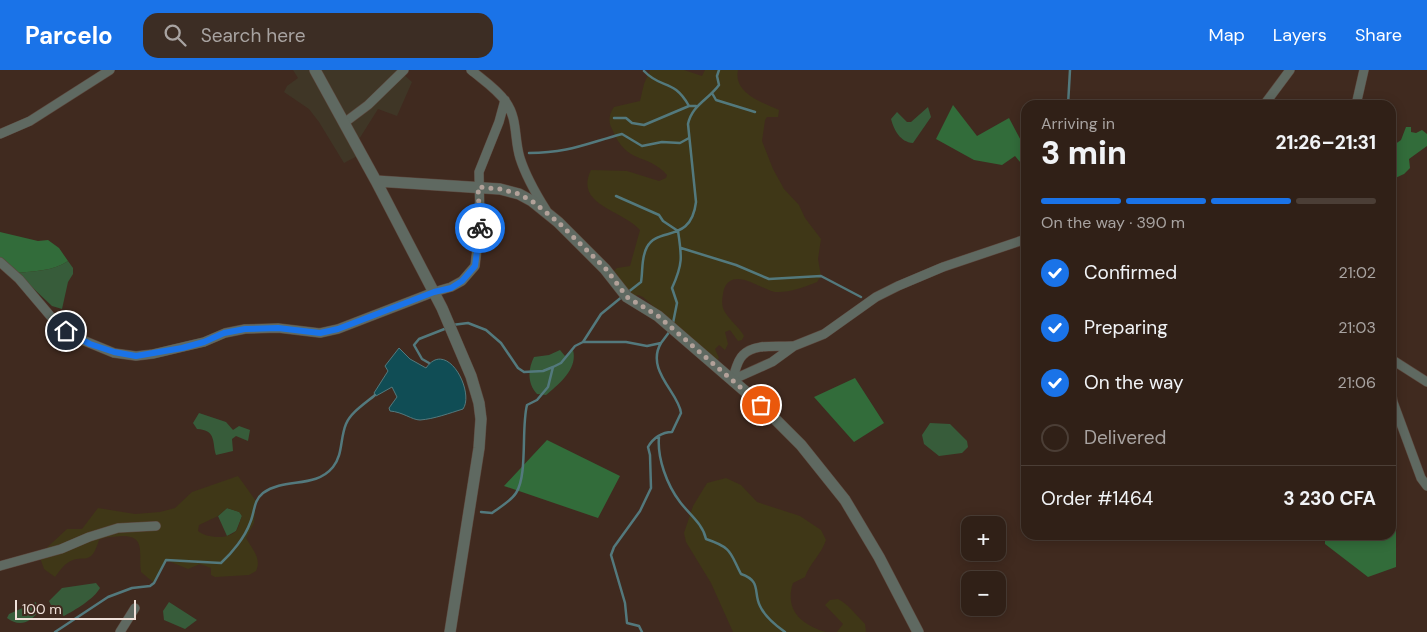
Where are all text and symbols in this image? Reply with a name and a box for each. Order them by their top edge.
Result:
search box [143,13,493,58]
text: Parcelo [25,20,113,51]
icon: search [161,21,189,49]
text: Search here [201,23,306,48]
text: Map [1209,23,1245,47]
text: Layers [1273,23,1327,47]
text: Share [1355,23,1402,47]
text: Arriving in [1041,113,1115,134]
text: 21:26–21:31 [1275,130,1376,155]
text: 3 min [1041,132,1127,174]
courier [455,203,505,253]
text: On the way · 390 m [1041,212,1185,233]
icon: bike [466,214,494,242]
icon: check [1041,259,1069,287]
text: Confirmed [1084,260,1177,285]
text: 21:02 [1339,262,1376,283]
pin [45,310,87,352]
icon: check [1041,314,1069,342]
text: Preparing [1084,315,1168,340]
icon: home [52,317,80,345]
text: 21:03 [1338,317,1376,338]
icon: check [1041,369,1069,397]
text: On the way [1084,370,1184,395]
text: 21:06 [1338,372,1376,393]
pin [740,384,782,426]
icon: bag [747,391,775,419]
text: Delivered [1084,425,1166,450]
text: Order #1464 [1041,486,1153,511]
text: 3 230 CFA [1283,486,1376,511]
map controls [961,516,1006,616]
button: + [961,516,1006,561]
button: − [961,571,1006,616]
scale bar [15,597,136,620]
text: 100 m [22,600,62,618]

